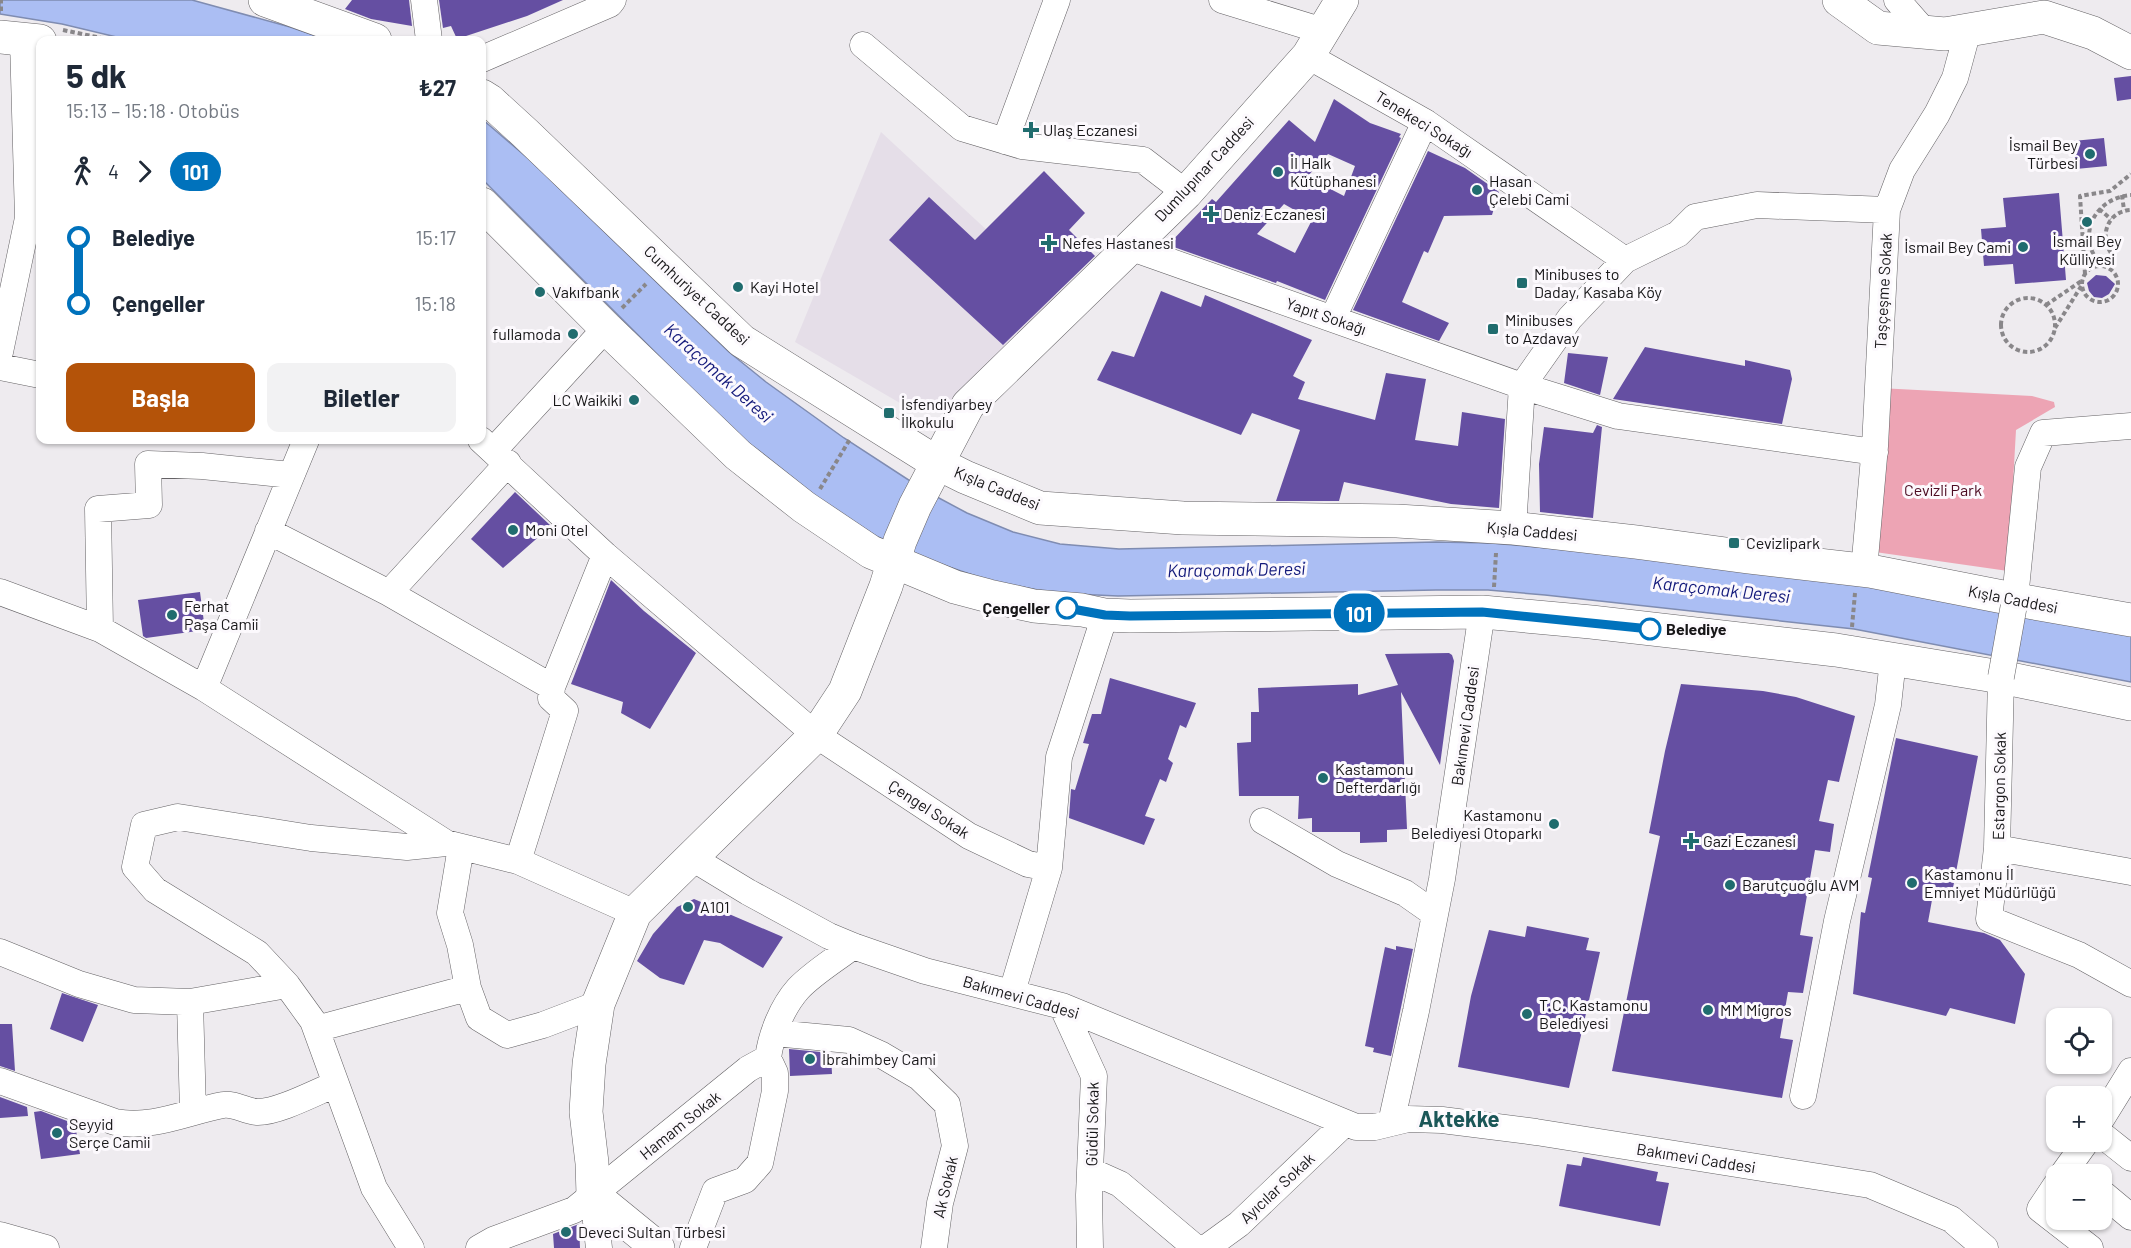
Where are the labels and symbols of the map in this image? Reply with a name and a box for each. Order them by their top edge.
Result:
street label: Tenekeci Sokağı [1372,86,1476,161]
street label: Dumlupınar Caddesi [1150,112,1257,225]
place label: Ulaş Eczanesi [1043,120,1138,139]
marker: Ulaş Eczanesi [1024,123,1038,137]
place label: İsmail Bey Türbesi [2009,135,2079,172]
marker: İsmail Bey Türbesi [2083,147,2097,161]
place label: İl Halk Kütüphanesi [1290,153,1376,190]
marker: İl Halk Kütüphanesi [1271,165,1285,179]
place label: Hasan Çelebi Cami [1489,171,1569,208]
marker: Hasan Çelebi Cami [1470,183,1484,197]
place label: Deniz Eczanesi [1223,204,1325,223]
marker: Deniz Eczanesi [1204,207,1218,221]
marker: İsmail Bey Külliyesi [2080,215,2094,229]
place label: İsmail Bey Külliyesi [2052,231,2122,268]
street label: Taşçeşme Sokak [1870,232,1895,349]
place label: Nefes Hastanesi [1062,233,1174,252]
marker: Nefes Hastanesi [1040,234,1058,252]
place label: İsmail Bey Cami [1904,237,2011,256]
marker: İsmail Bey Cami [2016,240,2030,254]
street label: Cumhuriyet Caddesi [641,241,754,348]
place label: Minibuses to Daday, Kasaba Köy [1534,264,1663,301]
marker: Minibuses to Daday, Kasaba Köy [1515,276,1529,290]
place label: Kayi Hotel [750,277,819,296]
marker: Kayi Hotel [731,280,745,294]
place label: Vakıfbank [552,282,619,301]
marker: Vakıfbank [533,285,547,299]
street label: Yapıt Sokağı [1283,293,1369,338]
place label: Minibuses to Azdavay [1505,310,1580,347]
water label: Karaçomak Deresi [660,318,778,427]
marker: Minibuses to Azdavay [1486,322,1500,336]
place label: fullamoda [492,324,561,343]
marker: fullamoda [566,327,580,341]
place label: LC Waikiki [552,390,622,409]
marker: LC Waikiki [627,393,641,407]
place label: İsfendiyarbey İlkokulu [901,394,993,431]
marker: İsfendiyarbey İlkokulu [882,406,896,420]
street label: Kışla Caddesi [952,462,1043,513]
park label: Cevizli Park [1904,480,1982,499]
street label: Kışla Caddesi [1486,517,1578,544]
place label: Moni Otel [525,520,588,539]
marker: Moni Otel [506,523,520,537]
place label: Cevizlipark [1746,533,1820,552]
marker: Cevizlipark [1727,536,1741,550]
water label: Karaçomak Deresi [1167,557,1305,581]
water label: Karaçomak Deresi [1651,571,1791,607]
street label: Kışla Caddesi [1967,581,2059,616]
line badge: 101 [1324,594,1394,632]
place label: Ferhat Paşa Camii [184,596,259,633]
marker: Çengeller [1056,597,1078,619]
place label: Çengeller [982,598,1050,617]
marker: Ferhat Paşa Camii [165,608,179,622]
marker: Belediye [1639,618,1661,640]
place label: Belediye [1666,619,1727,638]
street label: Bakımevi Caddesi [1447,665,1482,787]
street label: Estargon Sokak [1988,732,2009,840]
place label: Kastamonu Defterdarlığı [1335,759,1421,796]
marker: Kastamonu Defterdarlığı [1316,771,1330,785]
street label: Çengel Sokak [885,775,973,842]
place label: Kastamonu Belediyesi Otoparkı [1411,805,1542,842]
marker: Kastamonu Belediyesi Otoparkı [1547,817,1561,831]
place label: Gazi Eczanesi [1703,831,1796,850]
marker: Gazi Eczanesi [1684,834,1698,848]
place label: Kastamonu İl Emniyet Müdürlüğü [1924,864,2056,901]
place label: Barutçuoğlu AVM [1742,875,1860,894]
marker: Kastamonu İl Emniyet Müdürlüğü [1905,876,1919,890]
marker: Barutçuoğlu AVM [1723,878,1737,892]
place label: A101 [700,897,730,916]
marker: A101 [681,900,695,914]
street label: Bakımevi Caddesi [961,971,1081,1022]
place label: T.C. Kastamonu Belediyesi [1539,995,1648,1032]
place label: MM Migros [1720,1000,1792,1019]
marker: MM Migros [1701,1003,1715,1017]
marker: T.C. Kastamonu Belediyesi [1520,1007,1534,1021]
place label: İbrahimbey Cami [822,1049,936,1068]
marker: İbrahimbey Cami [803,1052,817,1066]
street label: Güdül Sokak [1081,1081,1102,1167]
street label: Hamam Sokak [635,1086,724,1163]
district label: Aktekke [1418,1105,1500,1131]
place label: Seyyid Serçe Camii [69,1114,150,1151]
marker: Seyyid Serçe Camii [50,1126,64,1140]
street label: Bakımevi Caddesi [1635,1139,1757,1176]
street label: Ayıcılar Sokak [1236,1148,1318,1227]
street label: Ak Sokak [928,1154,961,1220]
place label: Deveci Sultan Türbesi [578,1222,725,1241]
marker: Deveci Sultan Türbesi [559,1225,573,1239]

